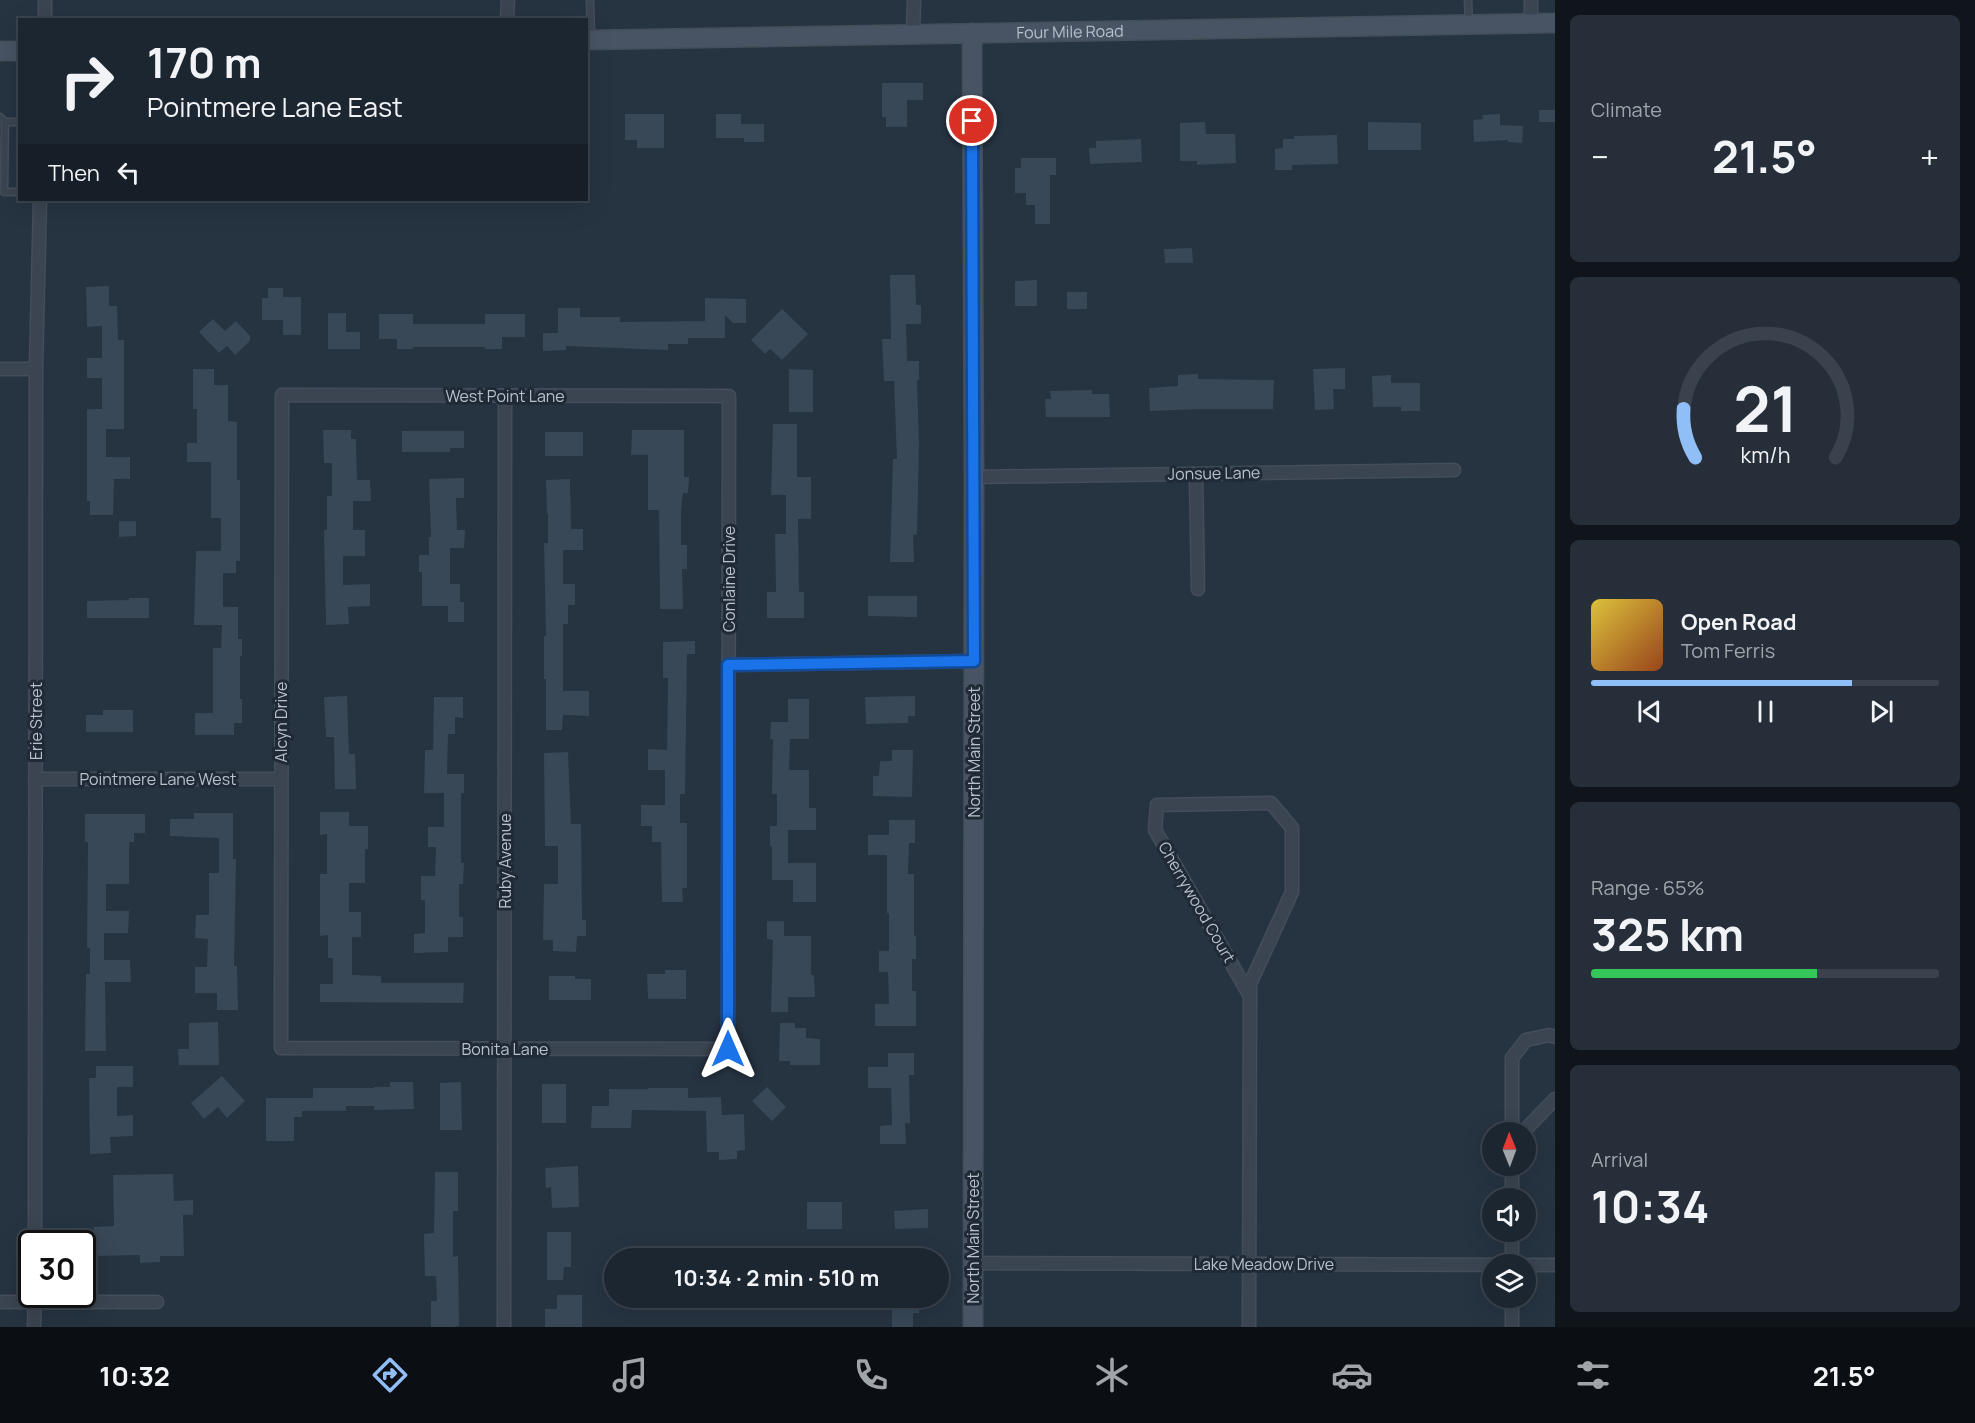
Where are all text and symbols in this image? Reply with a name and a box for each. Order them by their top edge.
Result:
street label: Four Mile Road [1016,20,1124,43]
text: 170 m [147,33,262,91]
icon: right [48,42,126,120]
text: Pointmere Lane East [147,88,403,125]
pin [946,95,997,146]
text: Climate [1591,96,1662,123]
icon: arrive [955,104,988,137]
text: 21.5° [1712,125,1817,187]
text: − [1591,134,1609,179]
text: + [1920,134,1939,179]
icon: left [112,156,145,189]
text: Then [48,158,100,188]
text: 21 [1733,365,1797,451]
street label: West Point Lane [445,385,565,407]
text: km/h [1740,441,1790,470]
street label: Jonsue Lane [1167,461,1261,485]
street label: Conlaine Drive [718,526,740,632]
text: Open Road [1681,607,1796,637]
text: Tom Ferris [1681,637,1775,664]
street label: Erie Street [25,682,47,760]
street label: Alcyn Drive [270,682,292,762]
street label: North Main Street [963,686,985,818]
icon: previous [1633,695,1666,728]
icon: pause [1749,695,1782,728]
icon: next [1865,695,1898,728]
street label: Pointmere Lane West [80,768,236,790]
street label: Ruby Avenue [494,813,516,909]
street label: Cherrywood Court [1153,837,1241,967]
text: Range · 65% [1591,874,1705,901]
text: 325 km [1591,903,1744,965]
position arrow [696,1017,760,1081]
street label: Bonita Lane [462,1038,548,1060]
north arrow [1482,1122,1536,1176]
map controls [1482,1122,1536,1308]
text: Arrival [1591,1146,1648,1173]
street label: North Main Street [962,1172,984,1304]
text: 10:34 [1591,1175,1709,1237]
button: sound [1482,1188,1536,1242]
speed limit sign: 30 [18,1230,96,1308]
street label: Lake Meadow Drive [1194,1253,1334,1275]
button: layers [1482,1254,1536,1308]
text: 10:34 · 2 min · 510 m [674,1263,879,1293]
icon: directions [369,1354,411,1396]
icon: music [609,1354,651,1396]
icon: phone [850,1354,892,1396]
icon: climate [1091,1354,1133,1396]
icon: car [1331,1354,1373,1396]
icon: filters [1572,1354,1614,1396]
text: 10:32 [99,1357,170,1394]
text: 21.5° [1813,1357,1876,1394]

